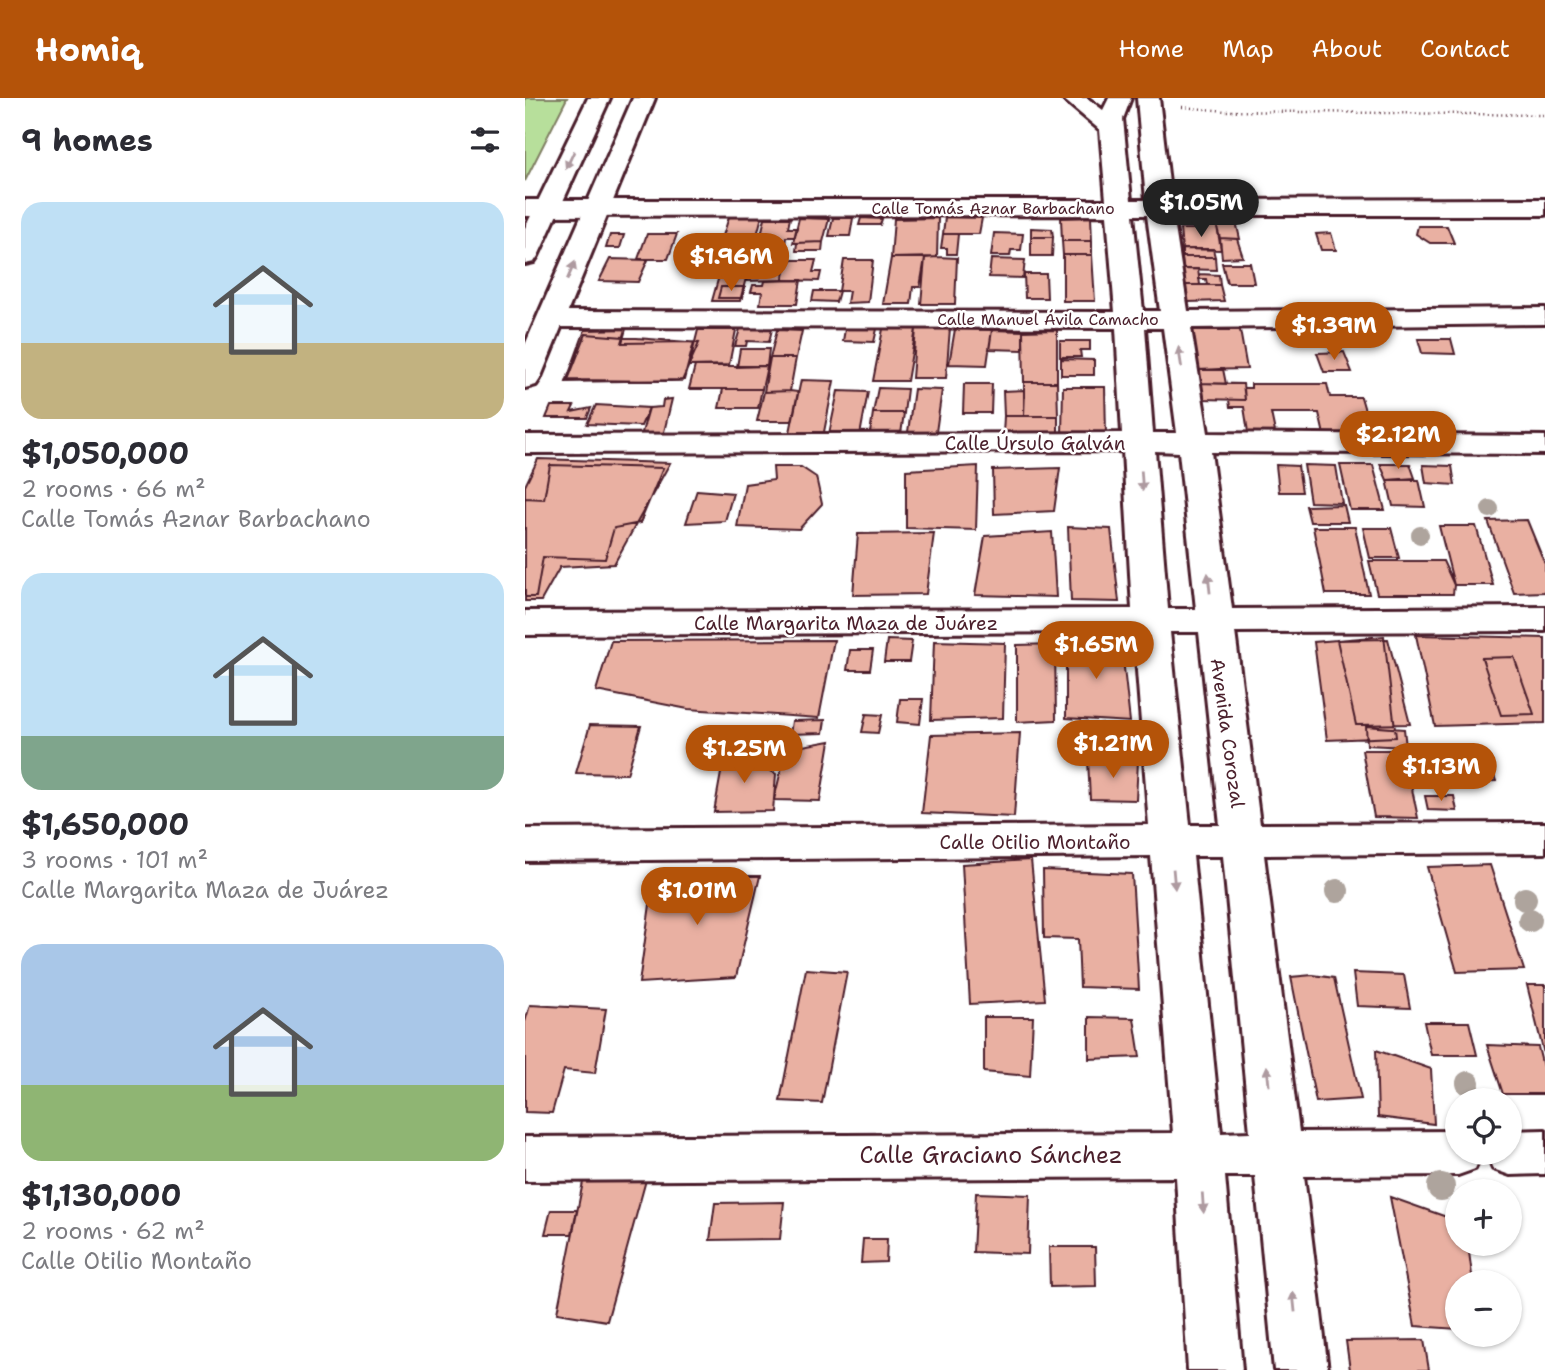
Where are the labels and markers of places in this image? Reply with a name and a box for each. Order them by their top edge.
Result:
pin: $1.05M [1144,180,1258,239]
pin: $1.96M [674,234,788,293]
pin: $1.39M [1277,302,1391,362]
pin: $2.12M [1341,412,1455,471]
pin: $1.65M [1039,622,1153,681]
pin: $1.21M [1056,720,1170,780]
pin: $1.25M [687,726,801,785]
pin: $1.13M [1384,744,1498,803]
pin: $1.01M [640,868,754,927]

